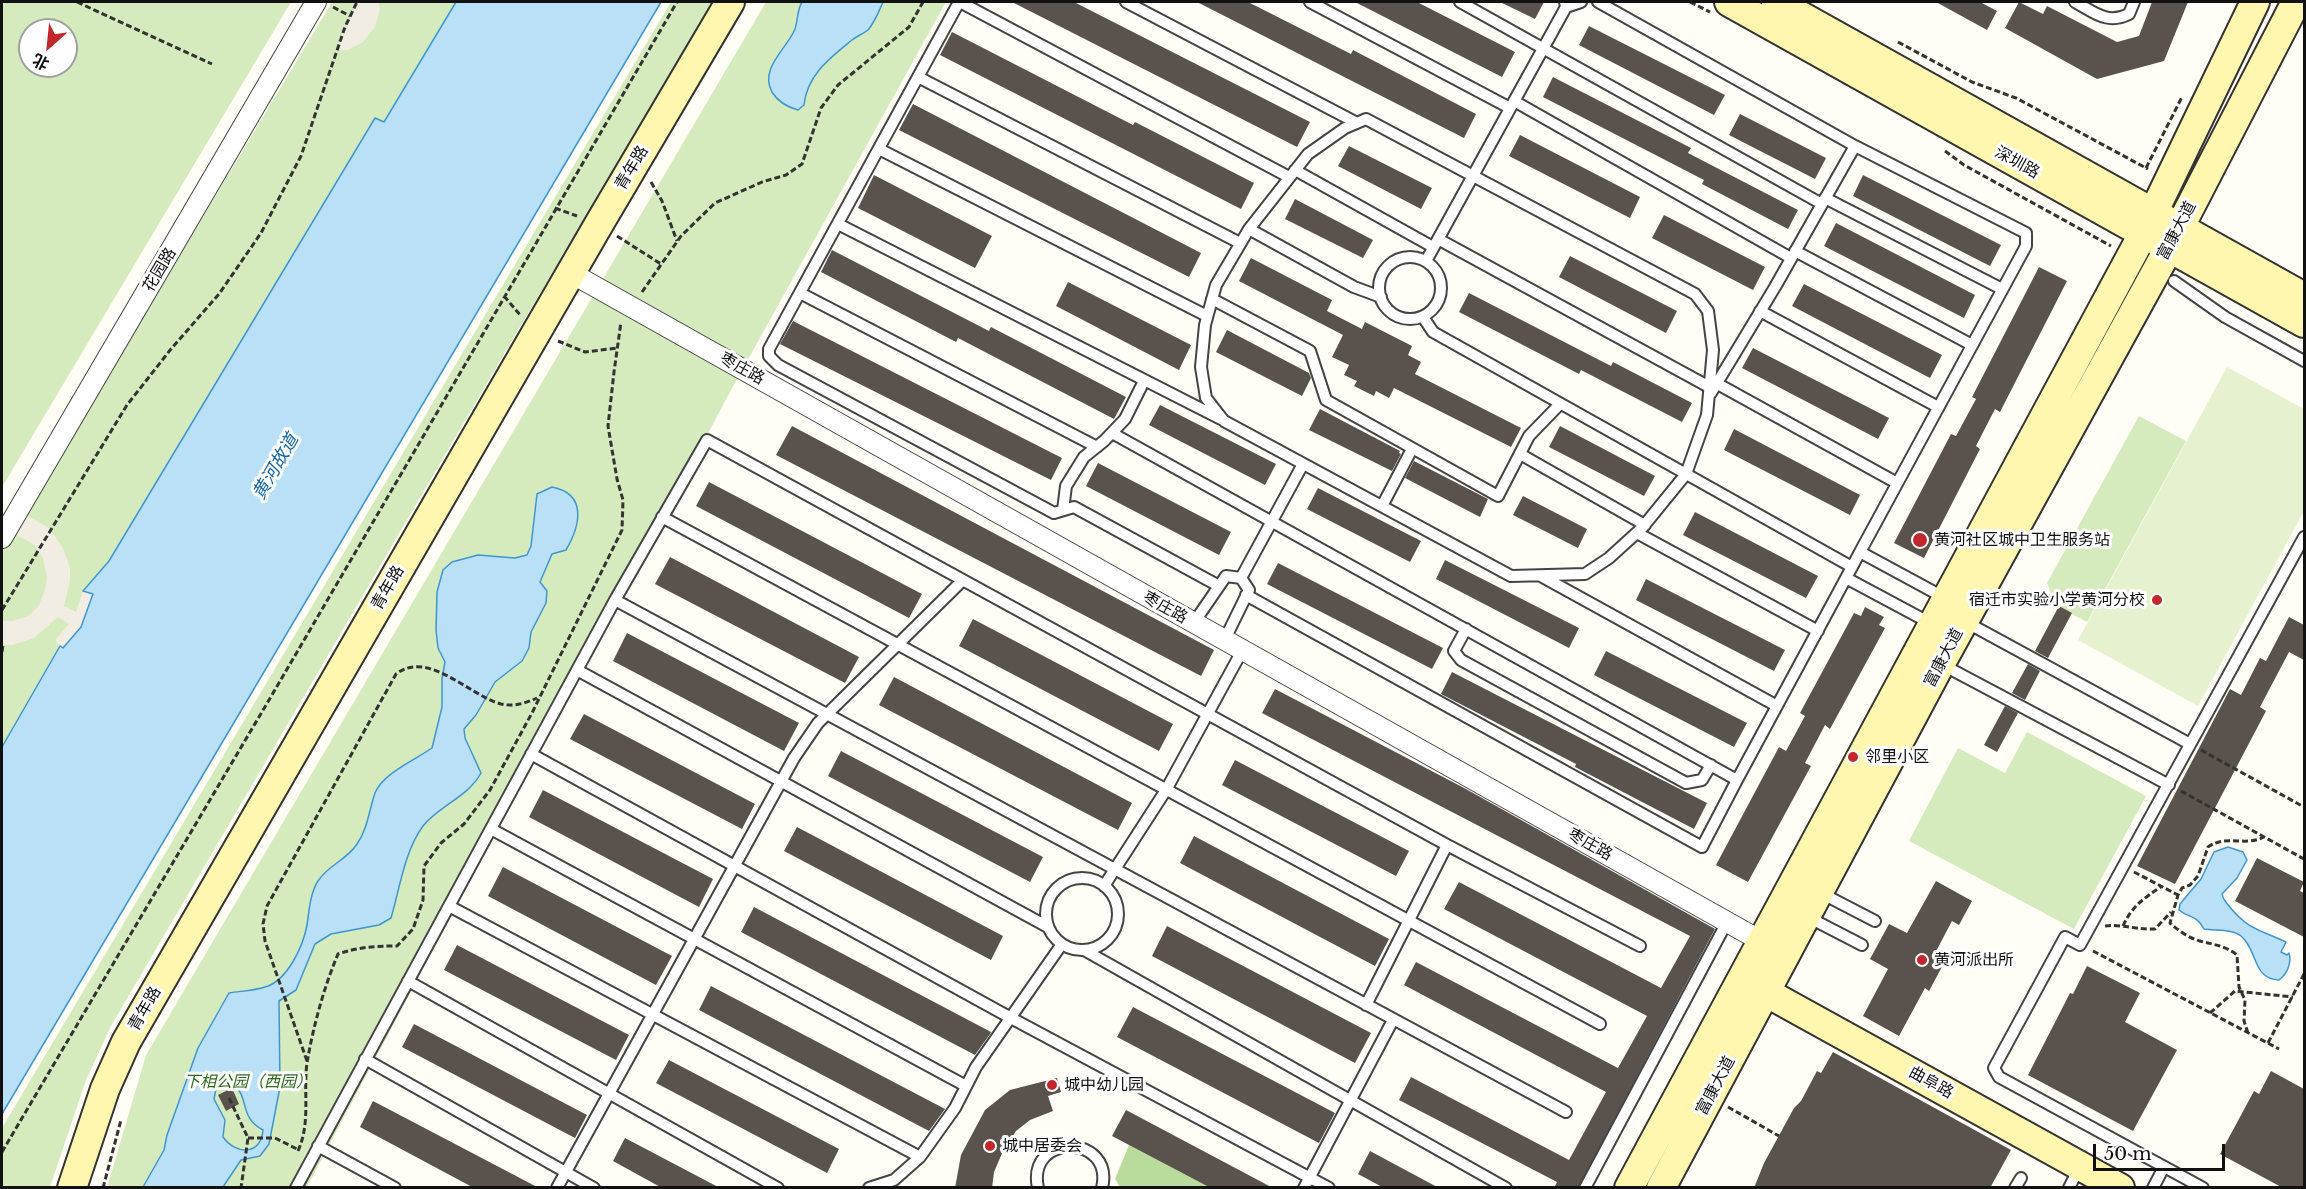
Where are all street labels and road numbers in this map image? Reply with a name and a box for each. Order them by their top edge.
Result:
street label: 青年路 [611,142,653,194]
street label: 深圳路 [1991,143,2043,183]
street label: 富康大道 [2154,198,2200,264]
street label: 花园路 [139,244,181,296]
street label: 枣庄路 [716,349,768,389]
street label: 青年路 [368,562,408,614]
street label: 枣庄路 [1139,588,1191,628]
street label: 富康大道 [1921,625,1967,691]
street label: 枣庄路 [1564,825,1616,865]
street label: 青年路 [125,983,165,1035]
street label: 富康大道 [1693,1053,1739,1119]
street label: 曲阜路 [1905,1063,1957,1103]

